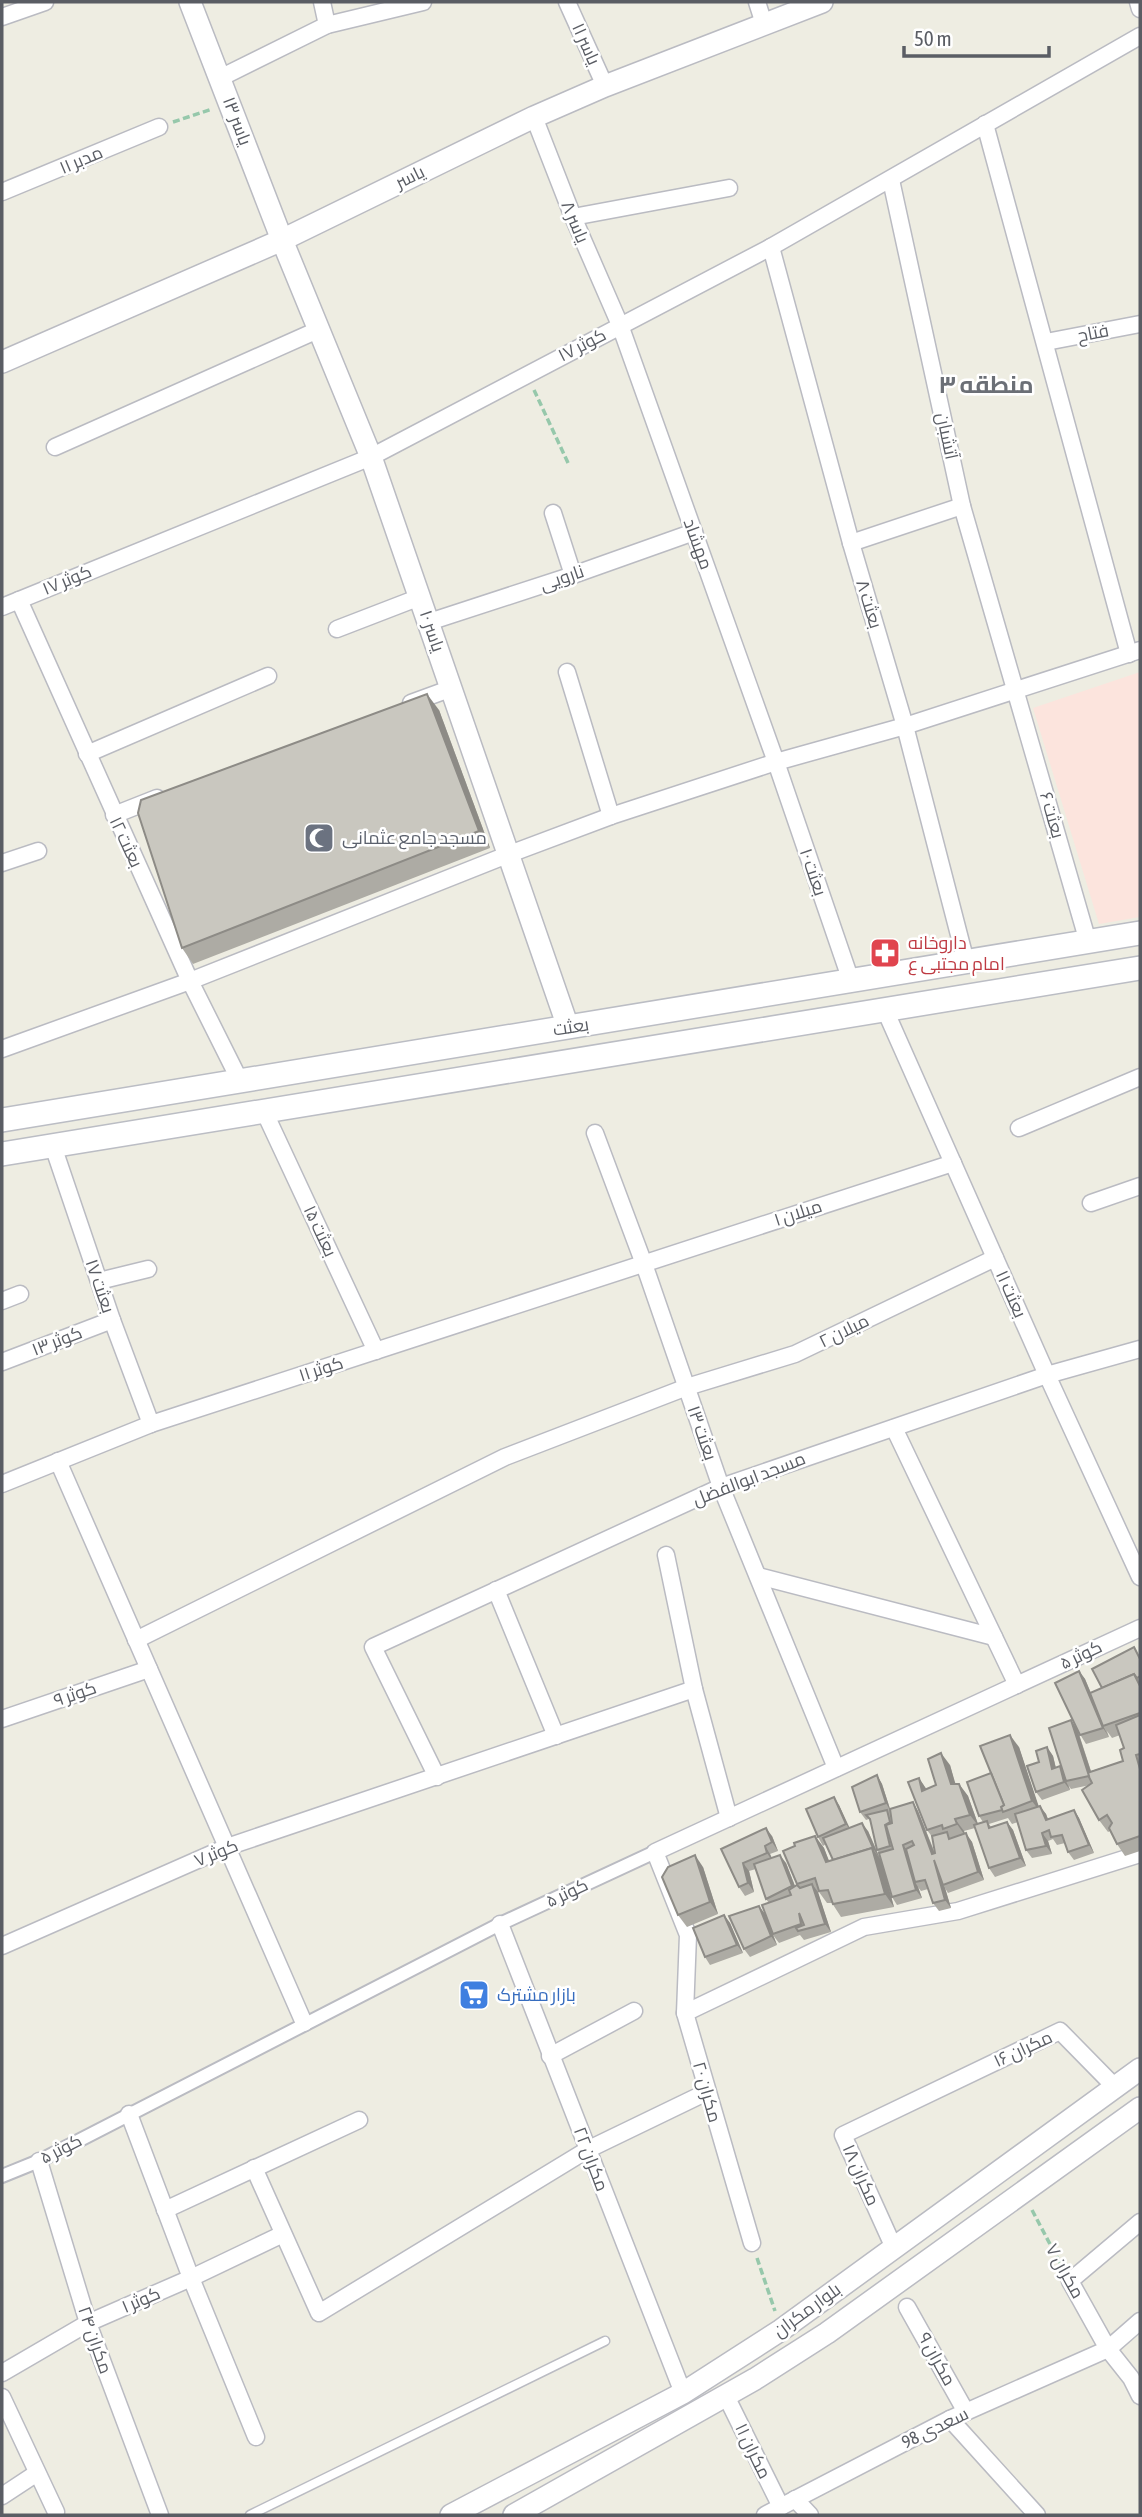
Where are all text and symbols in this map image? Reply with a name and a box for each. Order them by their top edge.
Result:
scale bar [904,14,1049,58]
street label: یاسر ۱۱ [567,20,605,69]
text: 50 m [914,26,952,50]
street label: یاسر ۱۳ [218,94,256,149]
street label: مدبر ۱۱ [56,141,106,179]
street label: یاسر [391,160,429,194]
street label: یاسر ۸ [556,198,594,247]
street label: فتاح [1075,319,1111,348]
street label: کوثر ۱۷ [554,324,610,366]
district label: منطقه ۳ [938,371,1034,398]
street label: آتشبان [931,410,963,462]
street label: مهشاد [679,515,717,573]
street label: کوثر ۱۷ [39,560,95,600]
street label: نارویی [537,560,587,596]
street label: بعثت ۸ [852,577,887,631]
street label: یاسر ۱۰ [415,607,449,655]
street label: بعثت ۶ [1036,789,1069,841]
street label: بعثت ۱۲ [106,813,147,871]
mosque icon: مسجد جامع عثمانی [302,821,336,855]
place label: مسجد جامع عثمانی [342,827,487,850]
street label: بعثت ۱۰ [796,845,831,898]
place label: داروخانه امام مجتبی ع [908,932,1005,976]
pharmacy icon: داروخانه امام مجتبی ع [868,936,902,970]
street label: بعثت [551,1013,590,1040]
street label: میلان ۱ [771,1195,825,1231]
street label: بعثت ۱۵ [300,1202,341,1260]
street label: بعثت ۱۷ [82,1256,119,1316]
street label: بعثت ۱۱ [992,1267,1031,1321]
street label: میلان ۲ [815,1310,873,1352]
street label: کوثر ۱۳ [29,1321,85,1361]
street label: کوثر ۱۱ [296,1352,346,1386]
street label: بعثت ۱۳ [683,1403,722,1463]
street label: مسجد ابوالفضل [689,1447,809,1511]
street label: کوثر ۵ [1056,1636,1106,1674]
street label: کوثر ۹ [51,1676,99,1712]
street label: کوثر ۷ [191,1834,241,1872]
street label: کوثر ۵ [542,1874,592,1912]
supermarket icon: بازار مشترک [457,1978,491,2012]
place label: بازار مشترک [497,1984,576,2006]
street label: مکران ۱۶ [990,2026,1056,2072]
street label: مکران ۲۰ [688,2059,726,2125]
street label: مکران ۲۲ [569,2124,613,2194]
street label: کوثر ۵ [36,2129,86,2169]
street label: مکران ۱۸ [838,2141,884,2209]
street label: مکران ۷ [1041,2240,1089,2302]
street label: بلوار مکران [769,2278,845,2342]
street label: کوثر ۱ [118,2282,164,2318]
street label: مکران ۲۴ [73,2304,117,2376]
street label: مکران ۹ [913,2329,961,2389]
street label: سعدی 98 [898,2402,972,2454]
street label: مکران ۱۱ [730,2420,776,2482]

